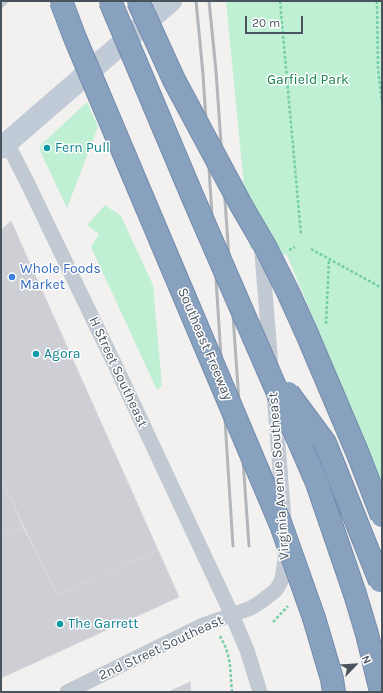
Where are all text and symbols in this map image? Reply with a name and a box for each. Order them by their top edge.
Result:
scale bar [247,8,305,34]
text: 20 m [252,16,280,30]
park label: Garfield Park [267,72,349,88]
place label: Fern Pull [55,140,110,156]
marker: Fern Pull [42,143,52,153]
place label: Whole Foods Market [20,261,101,294]
marker: Whole Foods Market [7,272,17,282]
street label: Southeast Freeway [174,285,236,403]
street label: H Street Southeast [85,314,151,430]
place label: Agora [44,346,80,362]
marker: Agora [31,349,41,359]
street label: Virginia Avenue Southeast [265,392,293,560]
street label: 2nd Street Southeast [96,612,226,684]
place label: The Garrett [68,616,139,632]
marker: The Garrett [55,619,65,629]
north arrow [335,645,375,685]
text: N [359,653,374,666]

